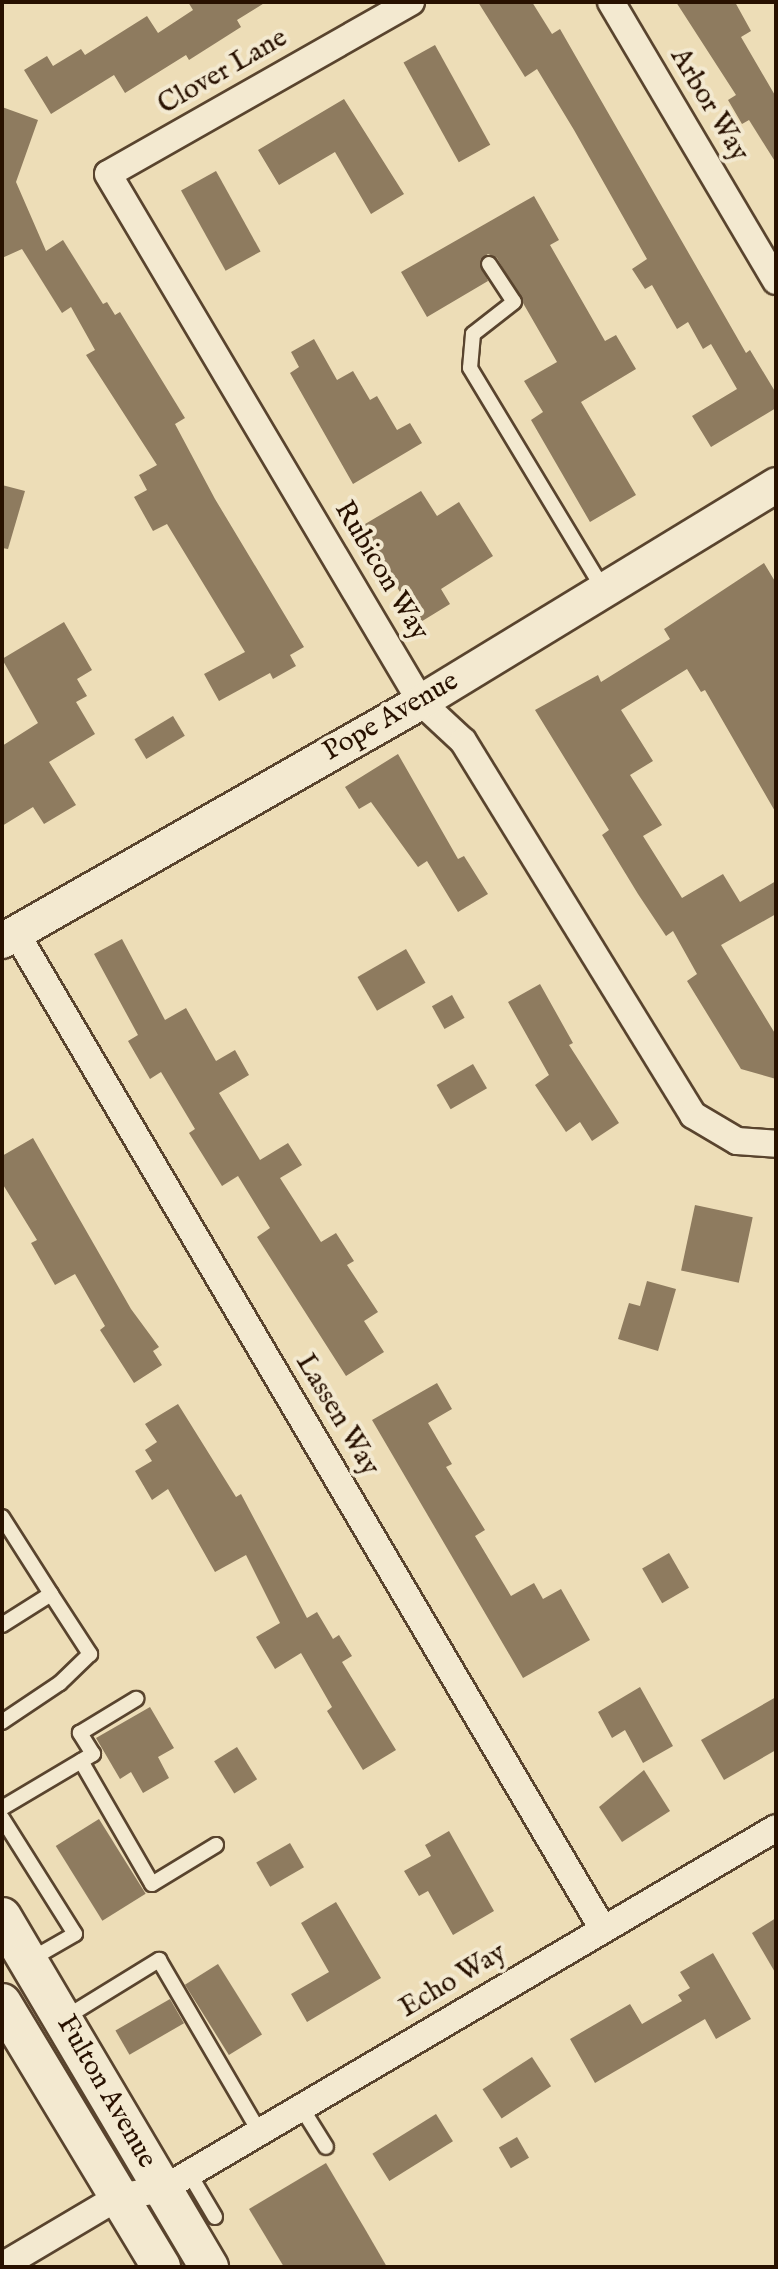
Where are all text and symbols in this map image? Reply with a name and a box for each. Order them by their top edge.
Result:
street label: Clover Lane [152,22,294,122]
street label: Arbor Way [662,42,756,168]
street label: Rubicon Way [326,495,436,647]
street label: Pope Avenue [317,665,465,769]
street label: Lassen Way [288,1348,386,1482]
street label: Echo Way [394,1936,512,2026]
street label: Fulton Avenue [49,2010,163,2174]

